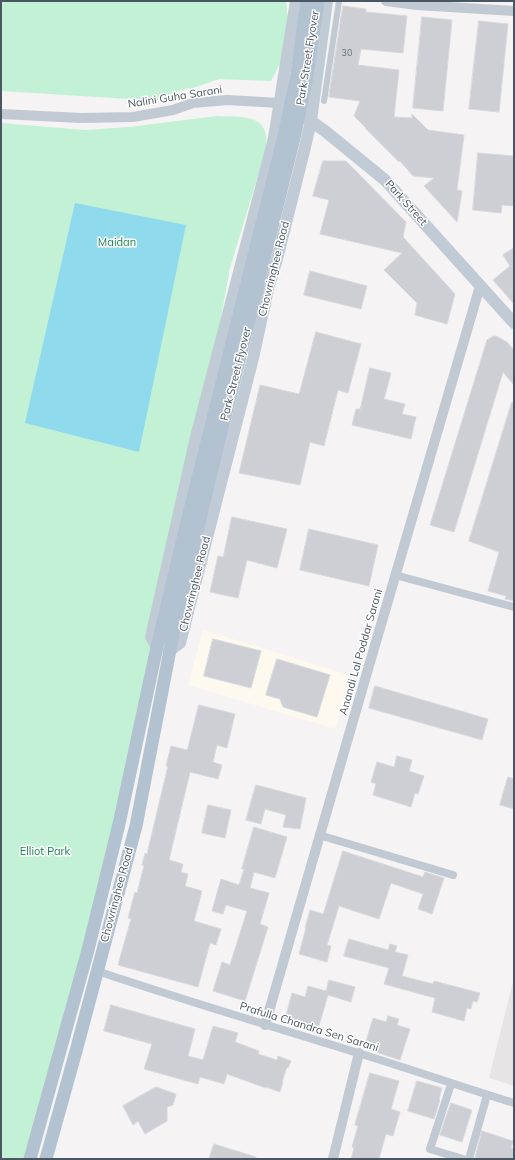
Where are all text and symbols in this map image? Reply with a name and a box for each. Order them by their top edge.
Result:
street label: Park Street Flyover [294,10,322,106]
house number: 30 [342,48,352,58]
street label: Nalini Guha Sarani [127,83,223,111]
street label: Park Street [382,178,430,228]
street label: Chowringhee Road [256,220,292,318]
park label: Maidan [98,236,136,250]
street label: Park Street Flyover [218,326,254,422]
street label: Chowringhee Road [177,535,213,633]
street label: Anandi Lal Poddar Sarani [337,587,385,717]
park label: Elliot Park [20,845,70,859]
street label: Chowringhee Road [98,846,136,944]
street label: Prafulla Chandra Sen Sarani [238,1000,380,1054]

